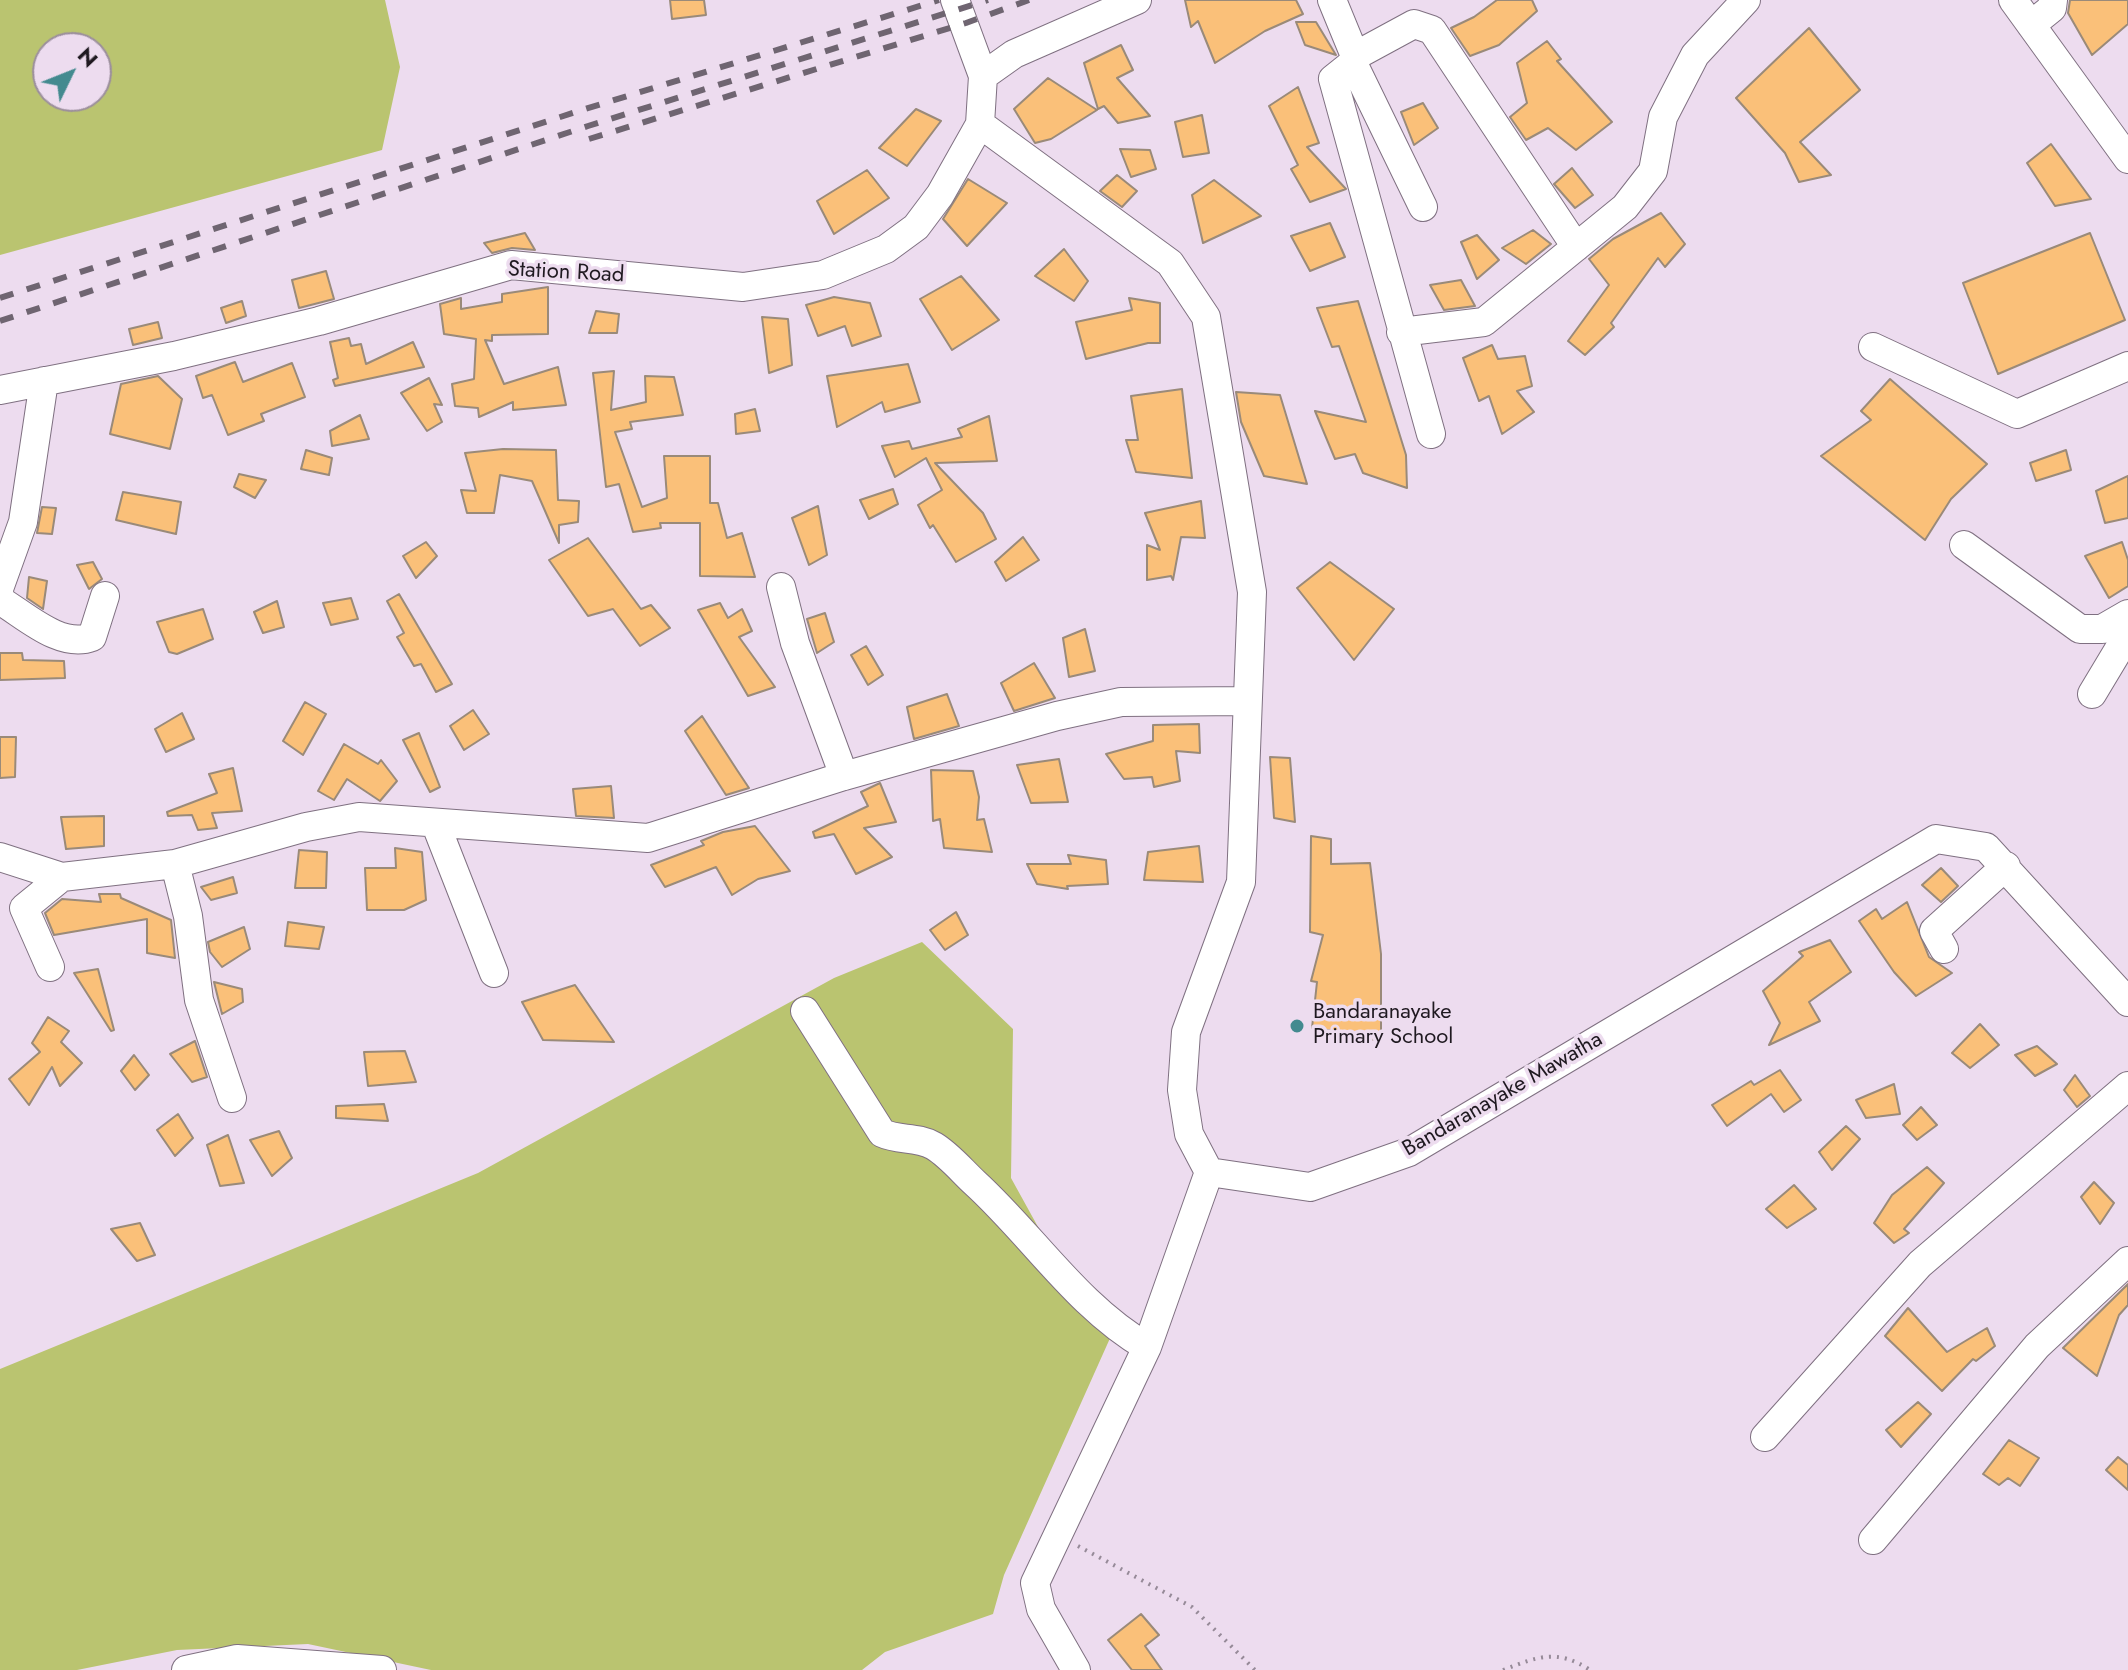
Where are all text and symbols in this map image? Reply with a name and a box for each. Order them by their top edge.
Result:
north arrow [32,32,112,112]
text: N [70,40,106,74]
street label: Station Road [507,257,625,289]
place label: Bandaranayake Primary School [1313,1000,1453,1052]
marker: Bandaranayake Primary School [1288,1017,1306,1035]
street label: Bandaranayake Mawatha [1398,1027,1608,1163]

